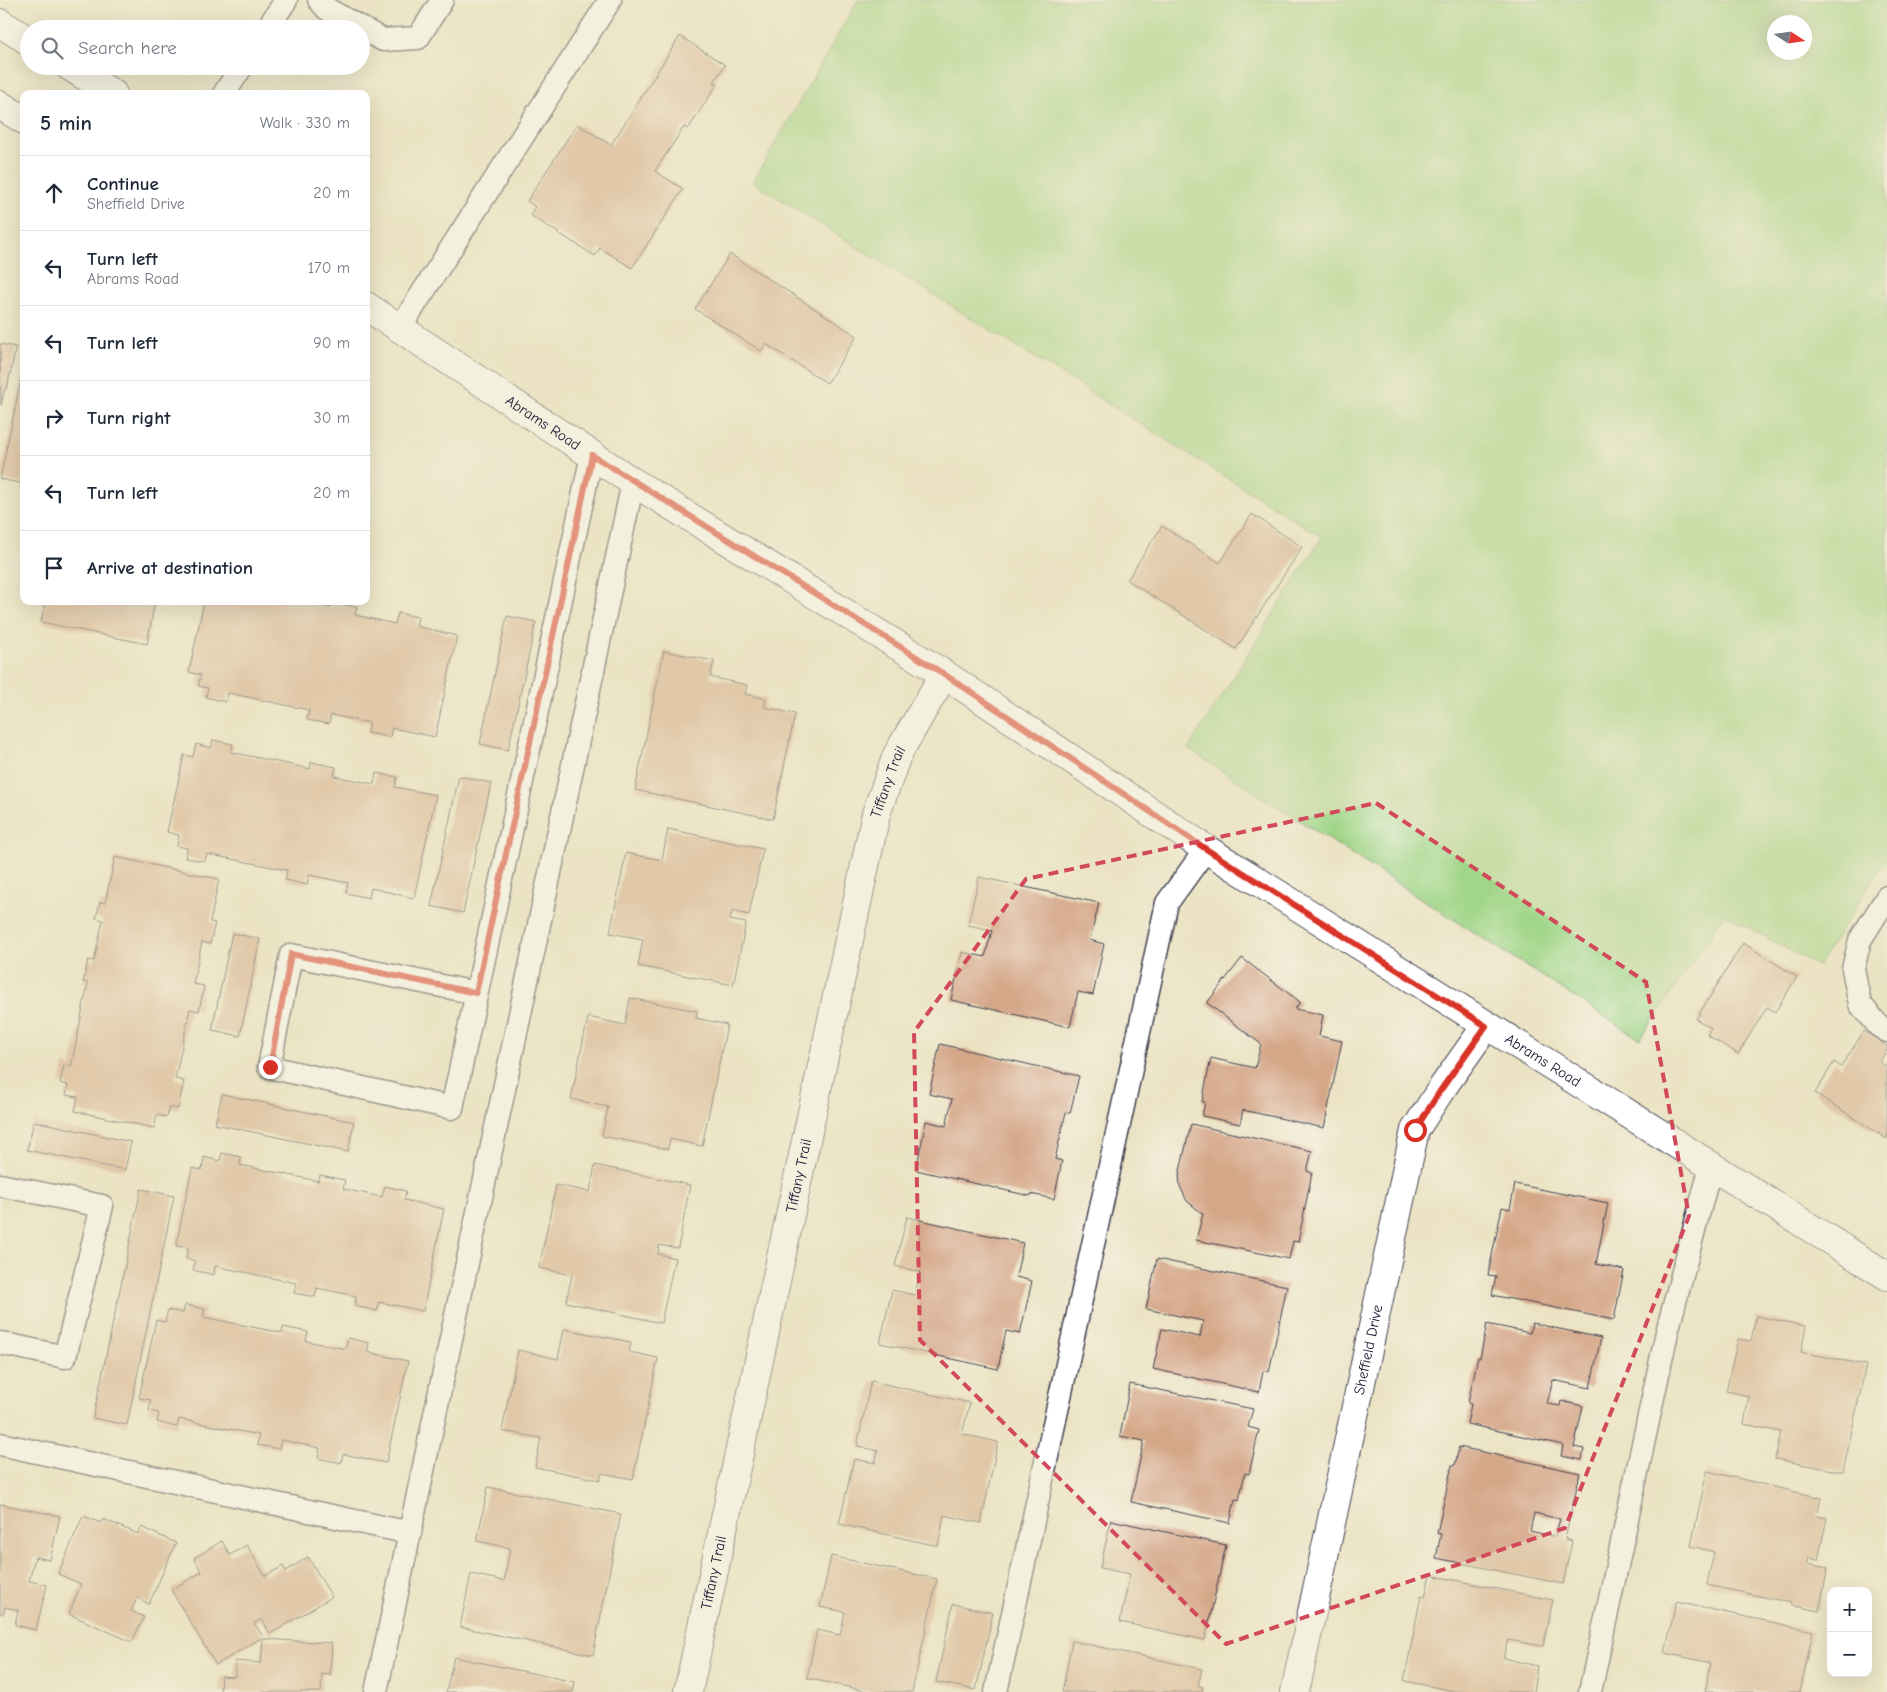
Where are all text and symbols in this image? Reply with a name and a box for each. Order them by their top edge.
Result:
north arrow [1767,15,1812,60]
search box [20,20,370,75]
icon: search [38,34,66,62]
text: Search here [78,37,177,59]
text: 5 min [40,111,92,135]
text: Walk · 330 m [260,114,350,132]
text: Continue [87,173,159,195]
icon: ahead [40,179,68,207]
text: 20 m [313,184,350,202]
text: Sheffield Drive [87,195,185,213]
text: Turn left [87,248,158,270]
icon: left [40,254,68,282]
text: 170 m [308,259,350,277]
text: Abrams Road [87,270,179,288]
icon: left [40,329,68,357]
text: Turn left [87,332,158,354]
text: 90 m [313,334,350,352]
street label: Abrams Road [502,391,584,454]
icon: right [40,404,68,432]
text: Turn right [87,407,171,429]
text: 30 m [314,409,350,427]
icon: left [40,479,68,507]
text: Turn left [87,482,158,504]
text: 20 m [313,484,350,502]
icon: arrive [40,554,68,582]
text: Arrive at destination [87,557,253,579]
street label: Tiffany Trail [866,743,909,820]
street label: Abrams Road [1502,1030,1584,1091]
route end [259,1056,282,1079]
route start [1404,1119,1427,1142]
street label: Tiffany Trail [782,1137,815,1214]
street label: Sheffield Drive [1350,1303,1387,1396]
street label: Tiffany Trail [697,1534,730,1611]
map controls [1827,1587,1872,1677]
button: + [1827,1587,1872,1632]
button: − [1827,1632,1872,1677]

